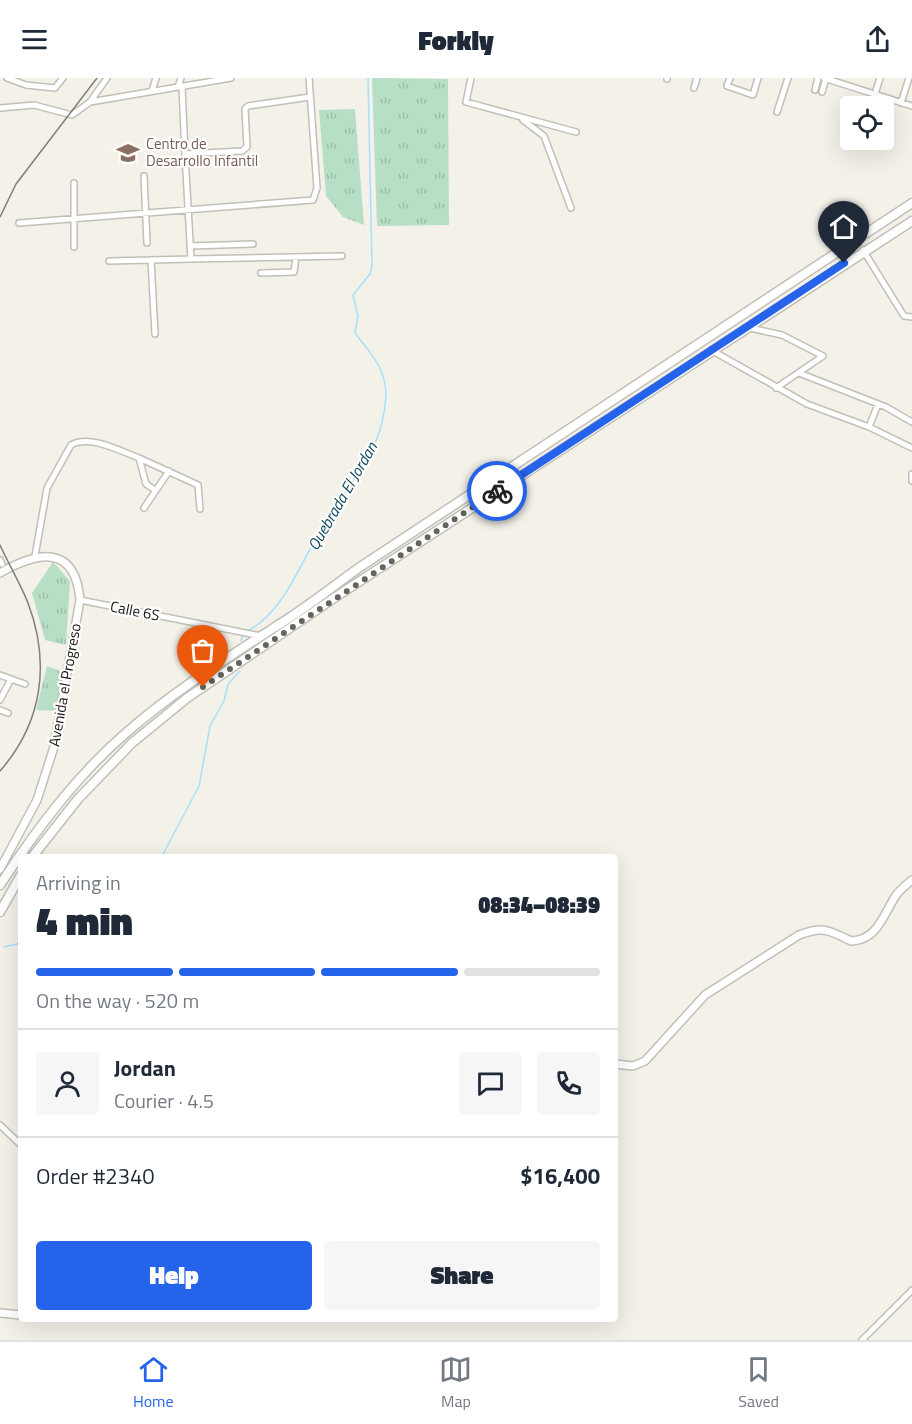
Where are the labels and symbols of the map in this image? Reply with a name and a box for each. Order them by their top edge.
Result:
place label: Centro de Desarrollo Infantil [146,132,258,172]
school or university icon: Centro de Desarrollo Infantil [115,140,141,166]
pin [818,201,869,263]
water label: Quebrada El Jordan [301,436,383,555]
courier [467,461,527,521]
street label: Calle 6S [108,594,162,627]
street label: Avenida el Progreso [42,621,87,748]
pin [177,625,228,687]

